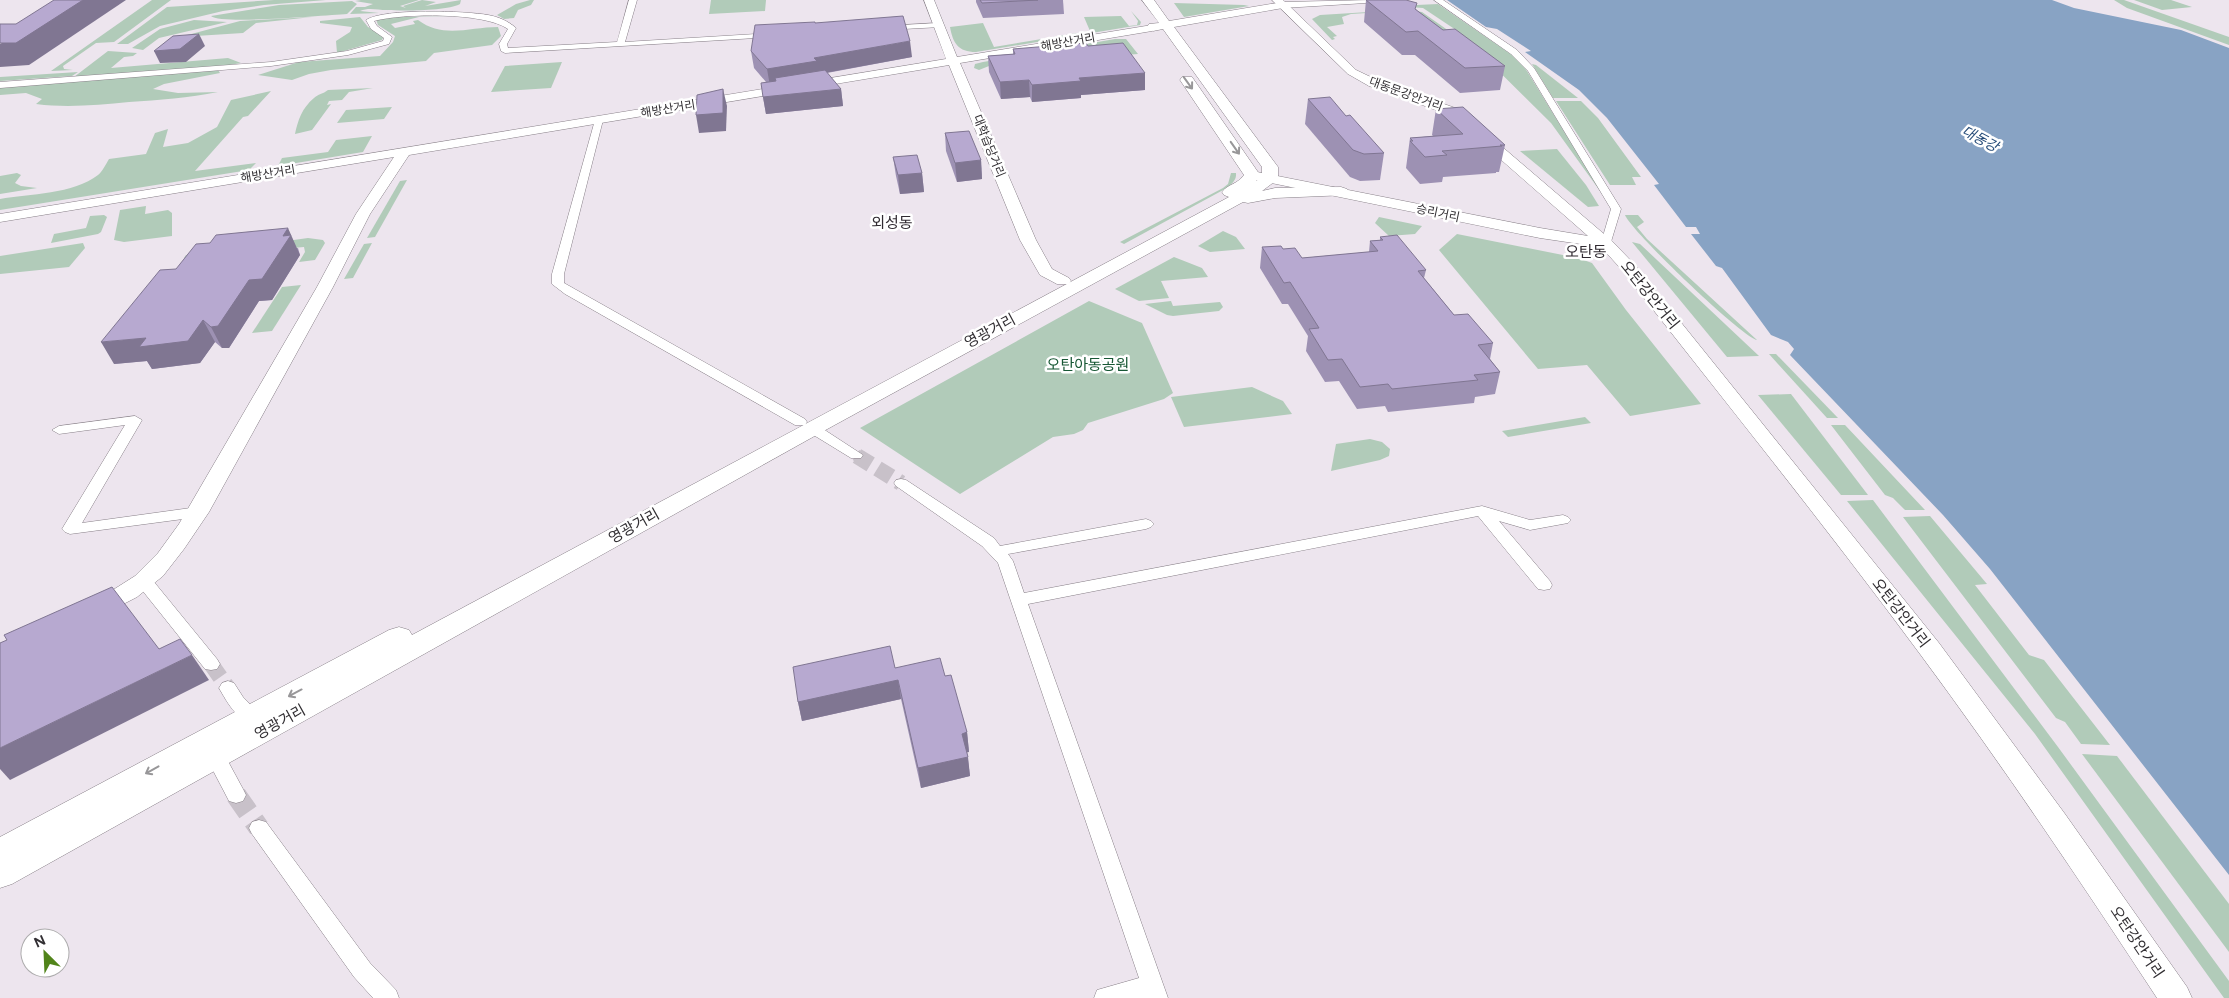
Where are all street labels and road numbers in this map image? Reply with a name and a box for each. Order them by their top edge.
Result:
street label: 해방산거리 [1040,30,1096,54]
street label: 대동문강안거리 [1367,74,1445,114]
street label: 해방산거리 [640,98,696,120]
street label: 대학습당거리 [970,113,1008,179]
street label: 해방산거리 [240,163,296,185]
street label: 승리거리 [1415,202,1461,224]
street label: 오탄강안거리 [1617,257,1683,333]
street label: 영광거리 [961,310,1019,352]
street label: 영광거리 [605,505,663,547]
street label: 오탄강안거리 [1868,575,1934,651]
street label: 영광거리 [251,701,309,743]
street label: 오탄강안거리 [2106,903,2168,981]

